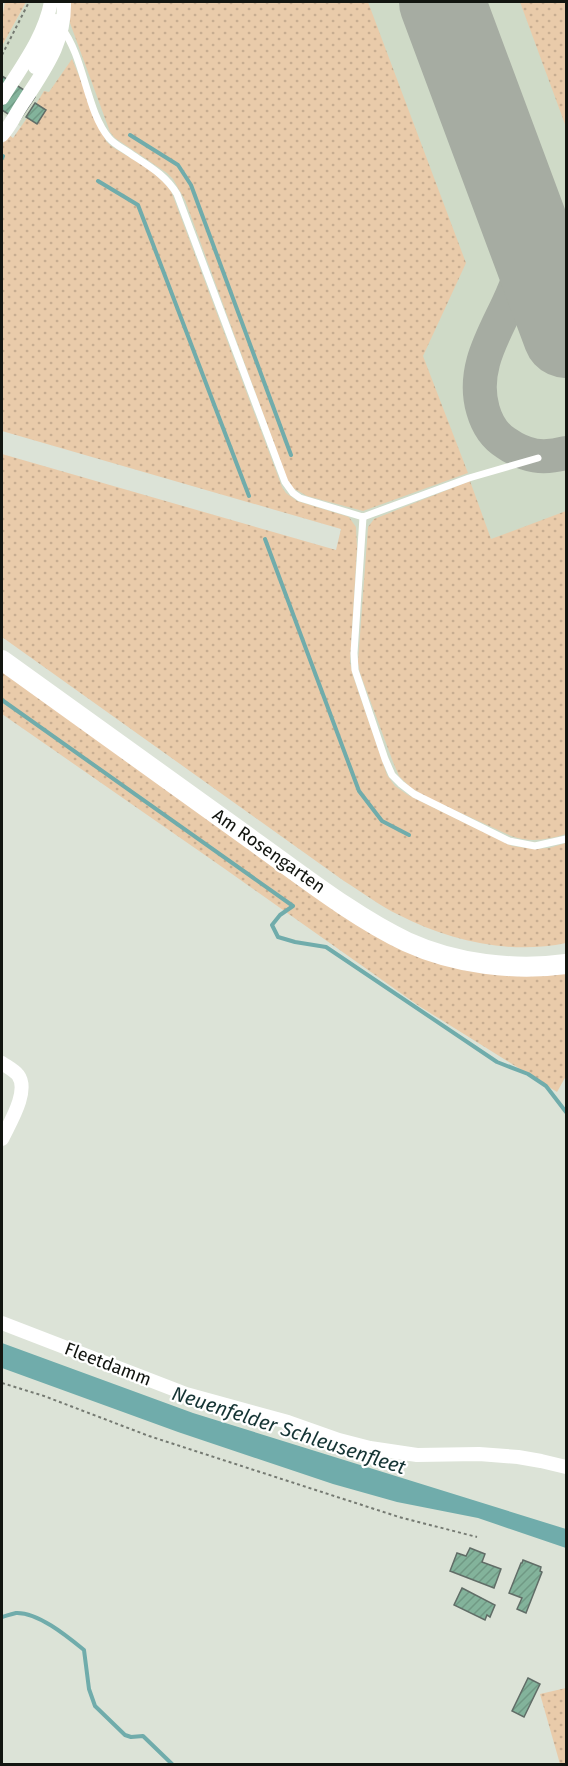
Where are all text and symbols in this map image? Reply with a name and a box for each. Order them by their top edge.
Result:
street label: Am Rosengarten [208,804,330,898]
street label: Fleetdamm [62,1337,154,1391]
water label: Neuenfelder Schleusenfleet [169,1381,410,1479]

